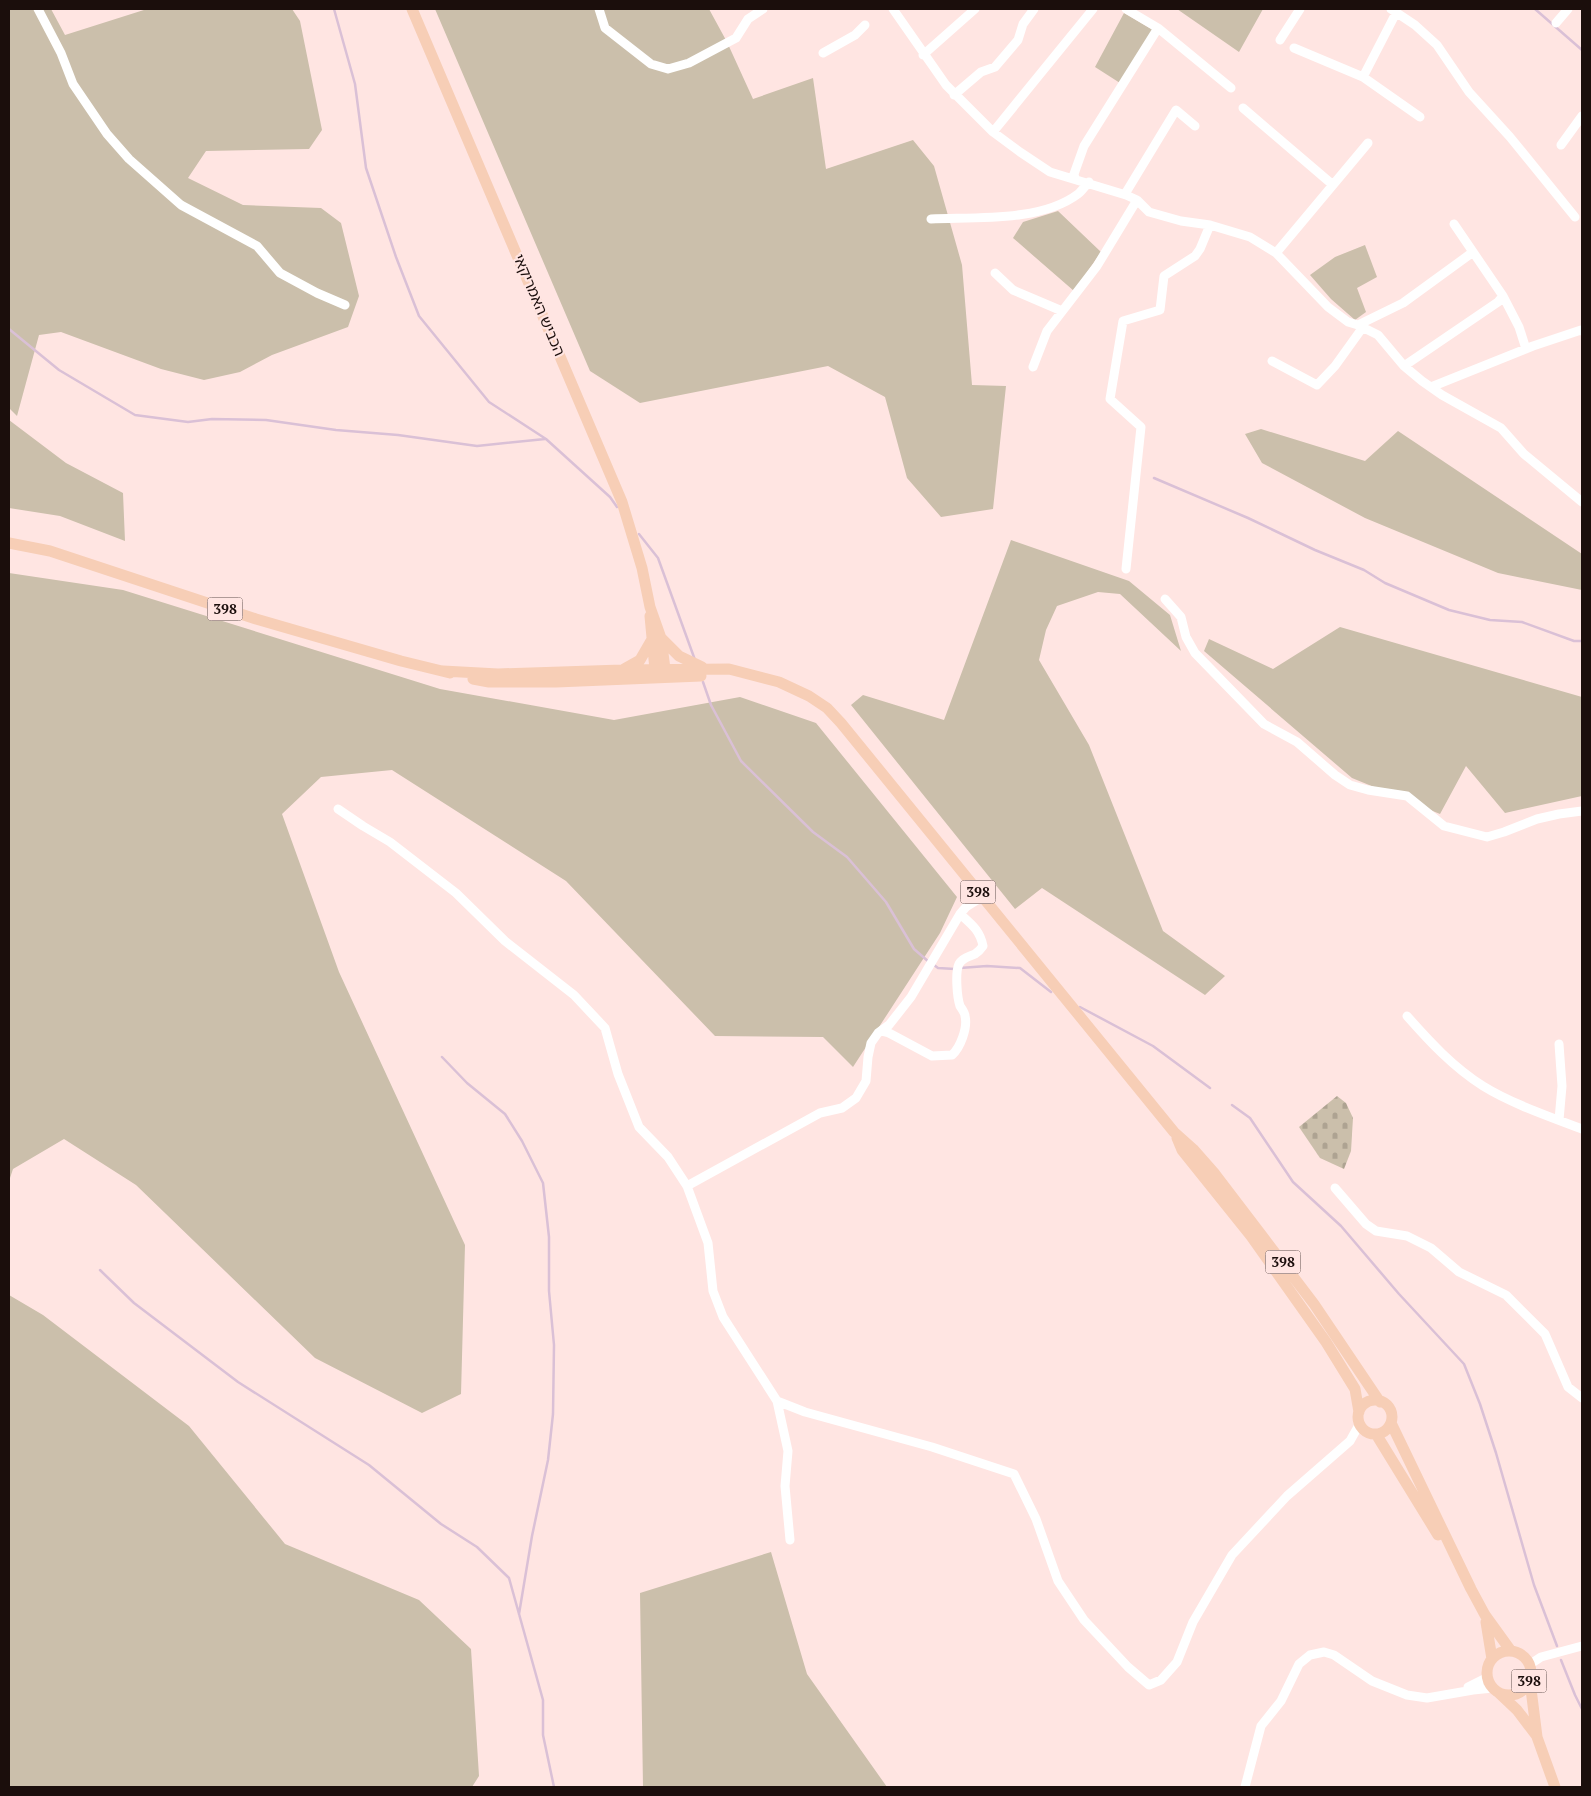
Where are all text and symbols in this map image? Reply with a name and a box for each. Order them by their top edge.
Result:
street label: הכביש האמריקאי [509,251,570,359]
road number: 398 [208,598,242,620]
road number: 398 [960,880,996,904]
road number: 398 [1266,1250,1300,1274]
road number: 398 [1512,1670,1546,1692]

